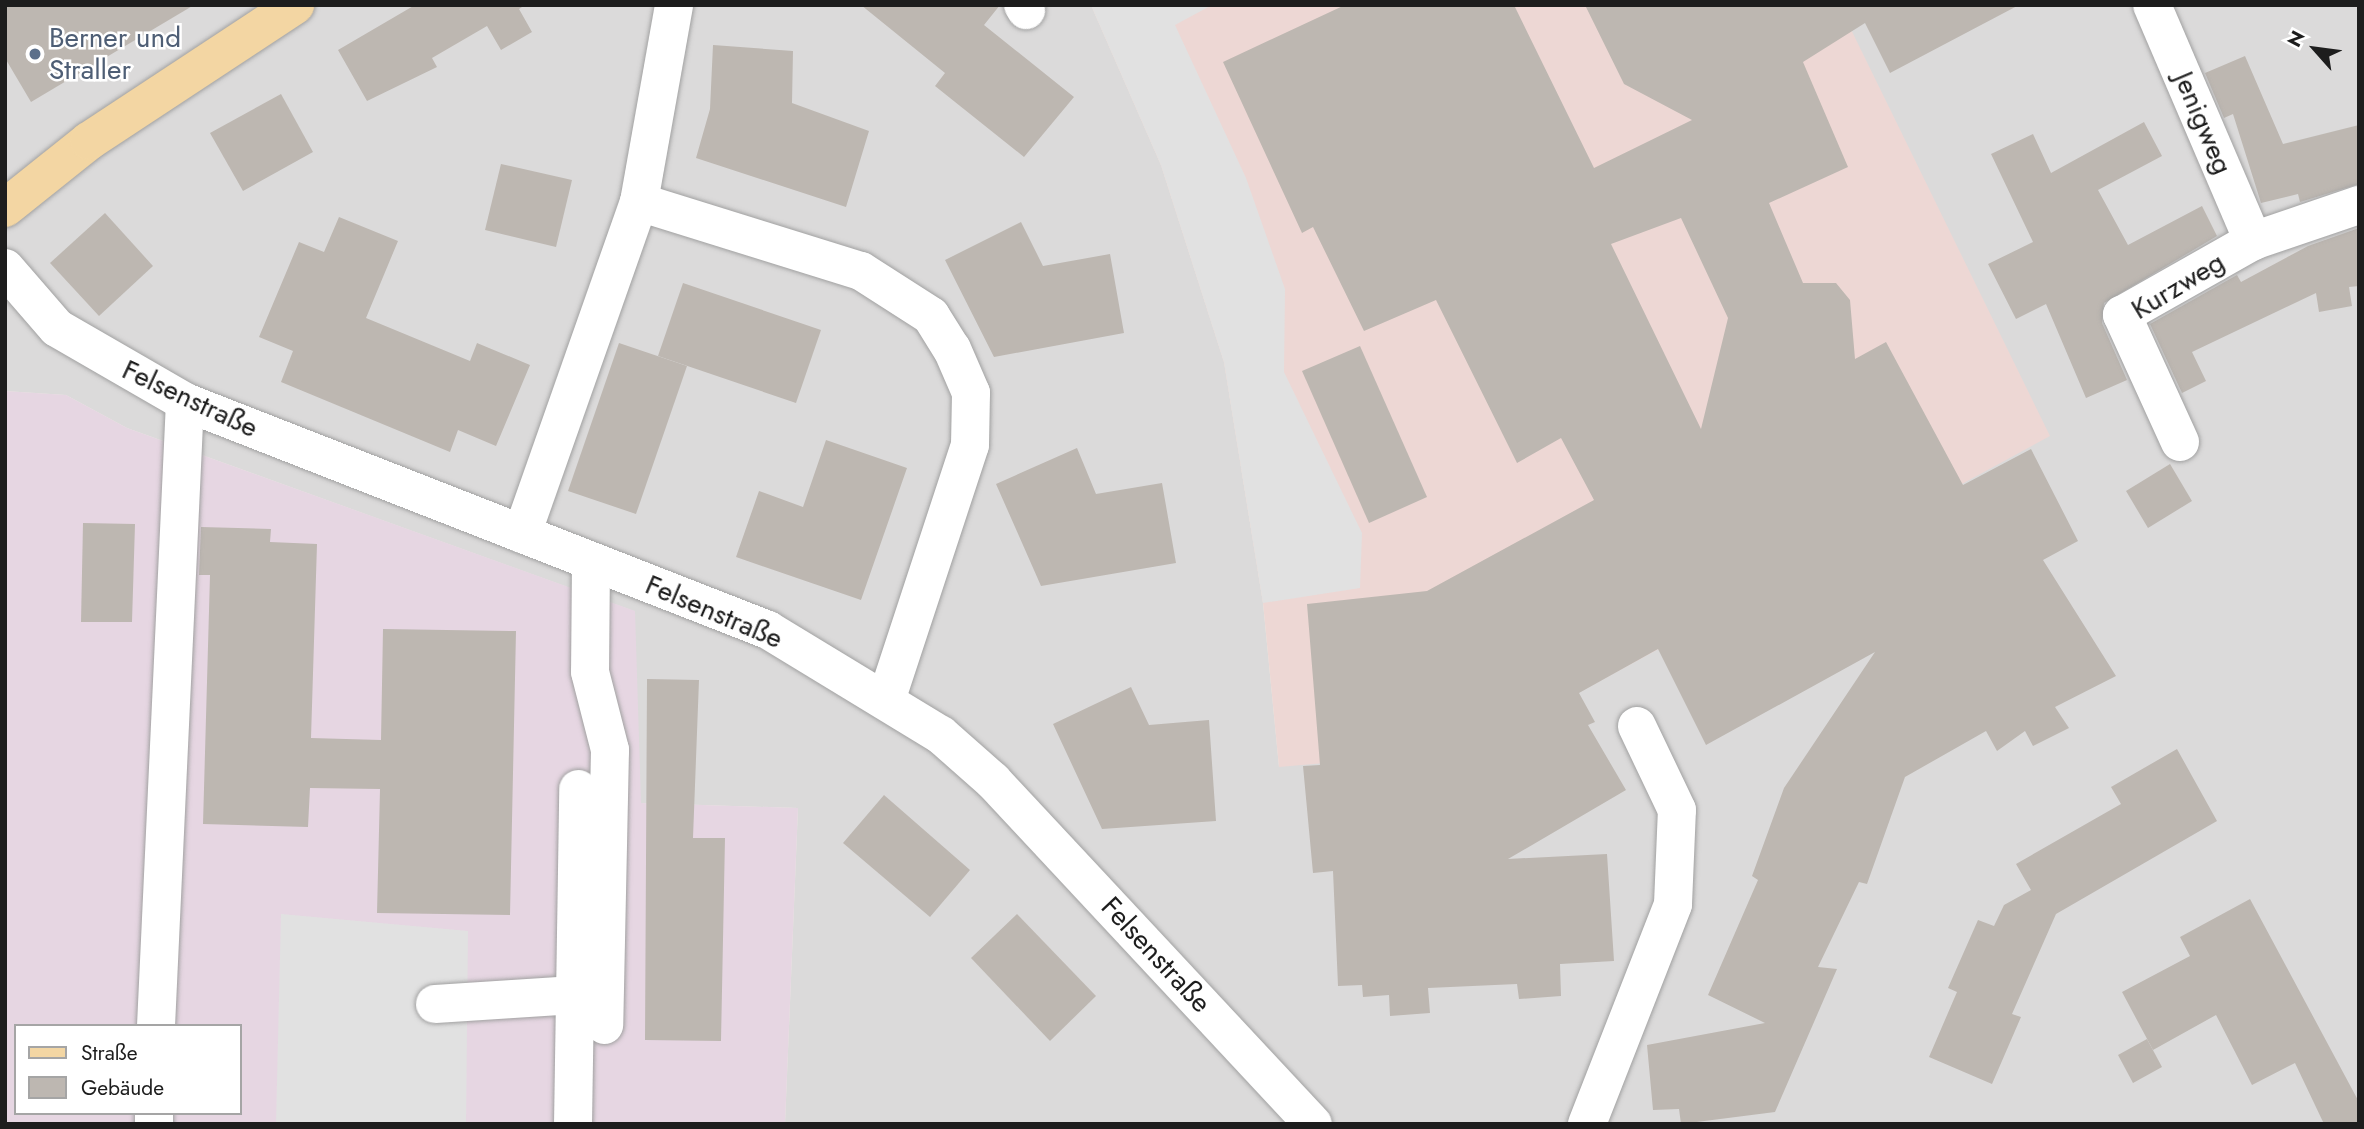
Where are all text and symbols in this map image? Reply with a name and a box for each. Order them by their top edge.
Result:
north arrow [2280,14,2350,84]
place label: Berner und Straller [49,21,181,87]
text: N [2281,26,2311,52]
marker: Berner und Straller [27,46,43,62]
street label: Jenigweg [2166,67,2240,179]
street label: Kurzweg [2125,245,2231,327]
street label: Felsenstraße [117,353,263,445]
street label: Felsenstraße [640,568,788,656]
street label: Felsenstraße [1094,890,1218,1020]
legend [14,1024,242,1115]
text: Straße [81,1038,138,1068]
text: Gebäude [81,1073,164,1103]

